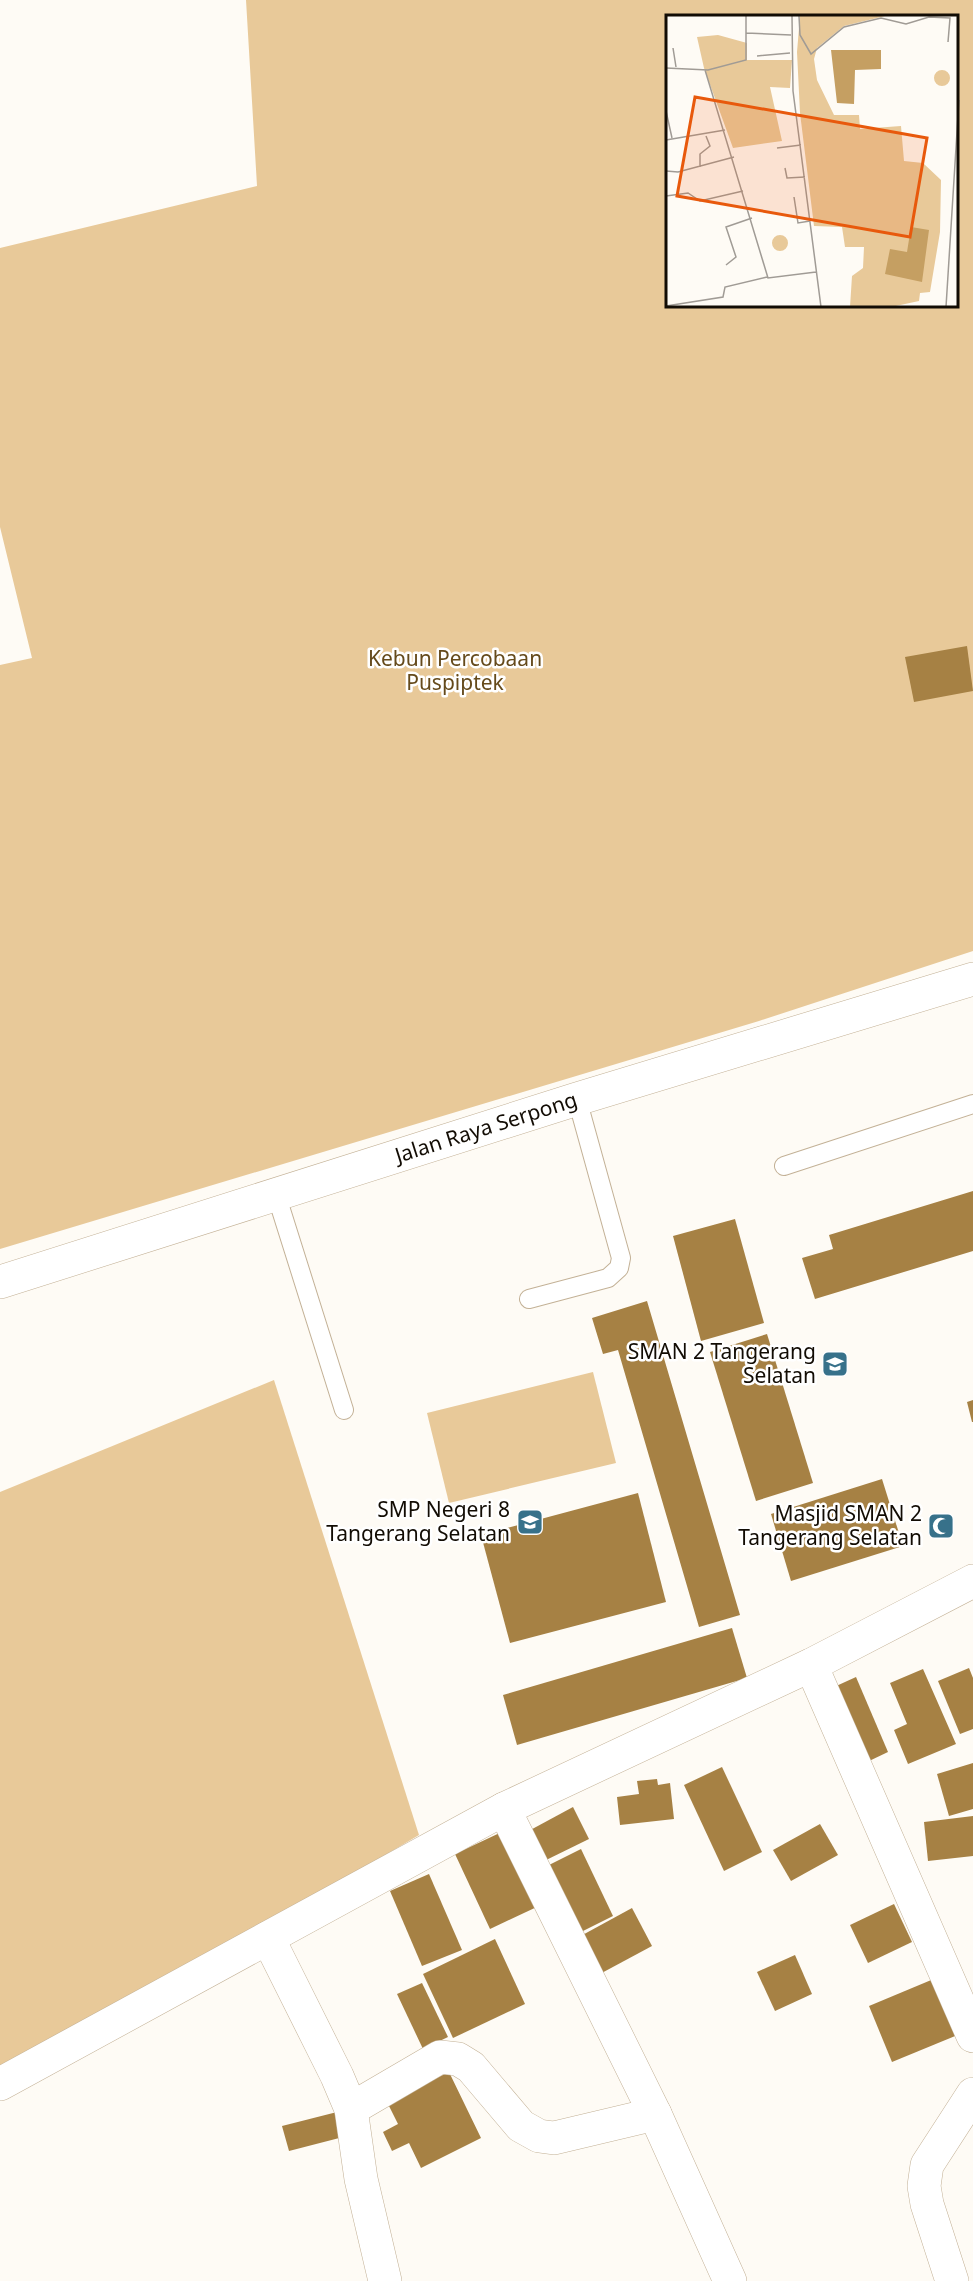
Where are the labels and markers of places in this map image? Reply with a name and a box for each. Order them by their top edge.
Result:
place label: SMAN 2 Tangerang Selatan [628,1337,816,1389]
school or university icon: SMAN 2 Tangerang Selatan [820,1349,850,1379]
place label: SMP Negeri 8 Tangerang Selatan [326,1495,510,1547]
place label: Masjid SMAN 2 Tangerang Selatan [738,1499,922,1551]
school or university icon: SMP Negeri 8 Tangerang Selatan [515,1507,545,1537]
mosque icon: Masjid SMAN 2 Tangerang Selatan [926,1511,956,1541]

